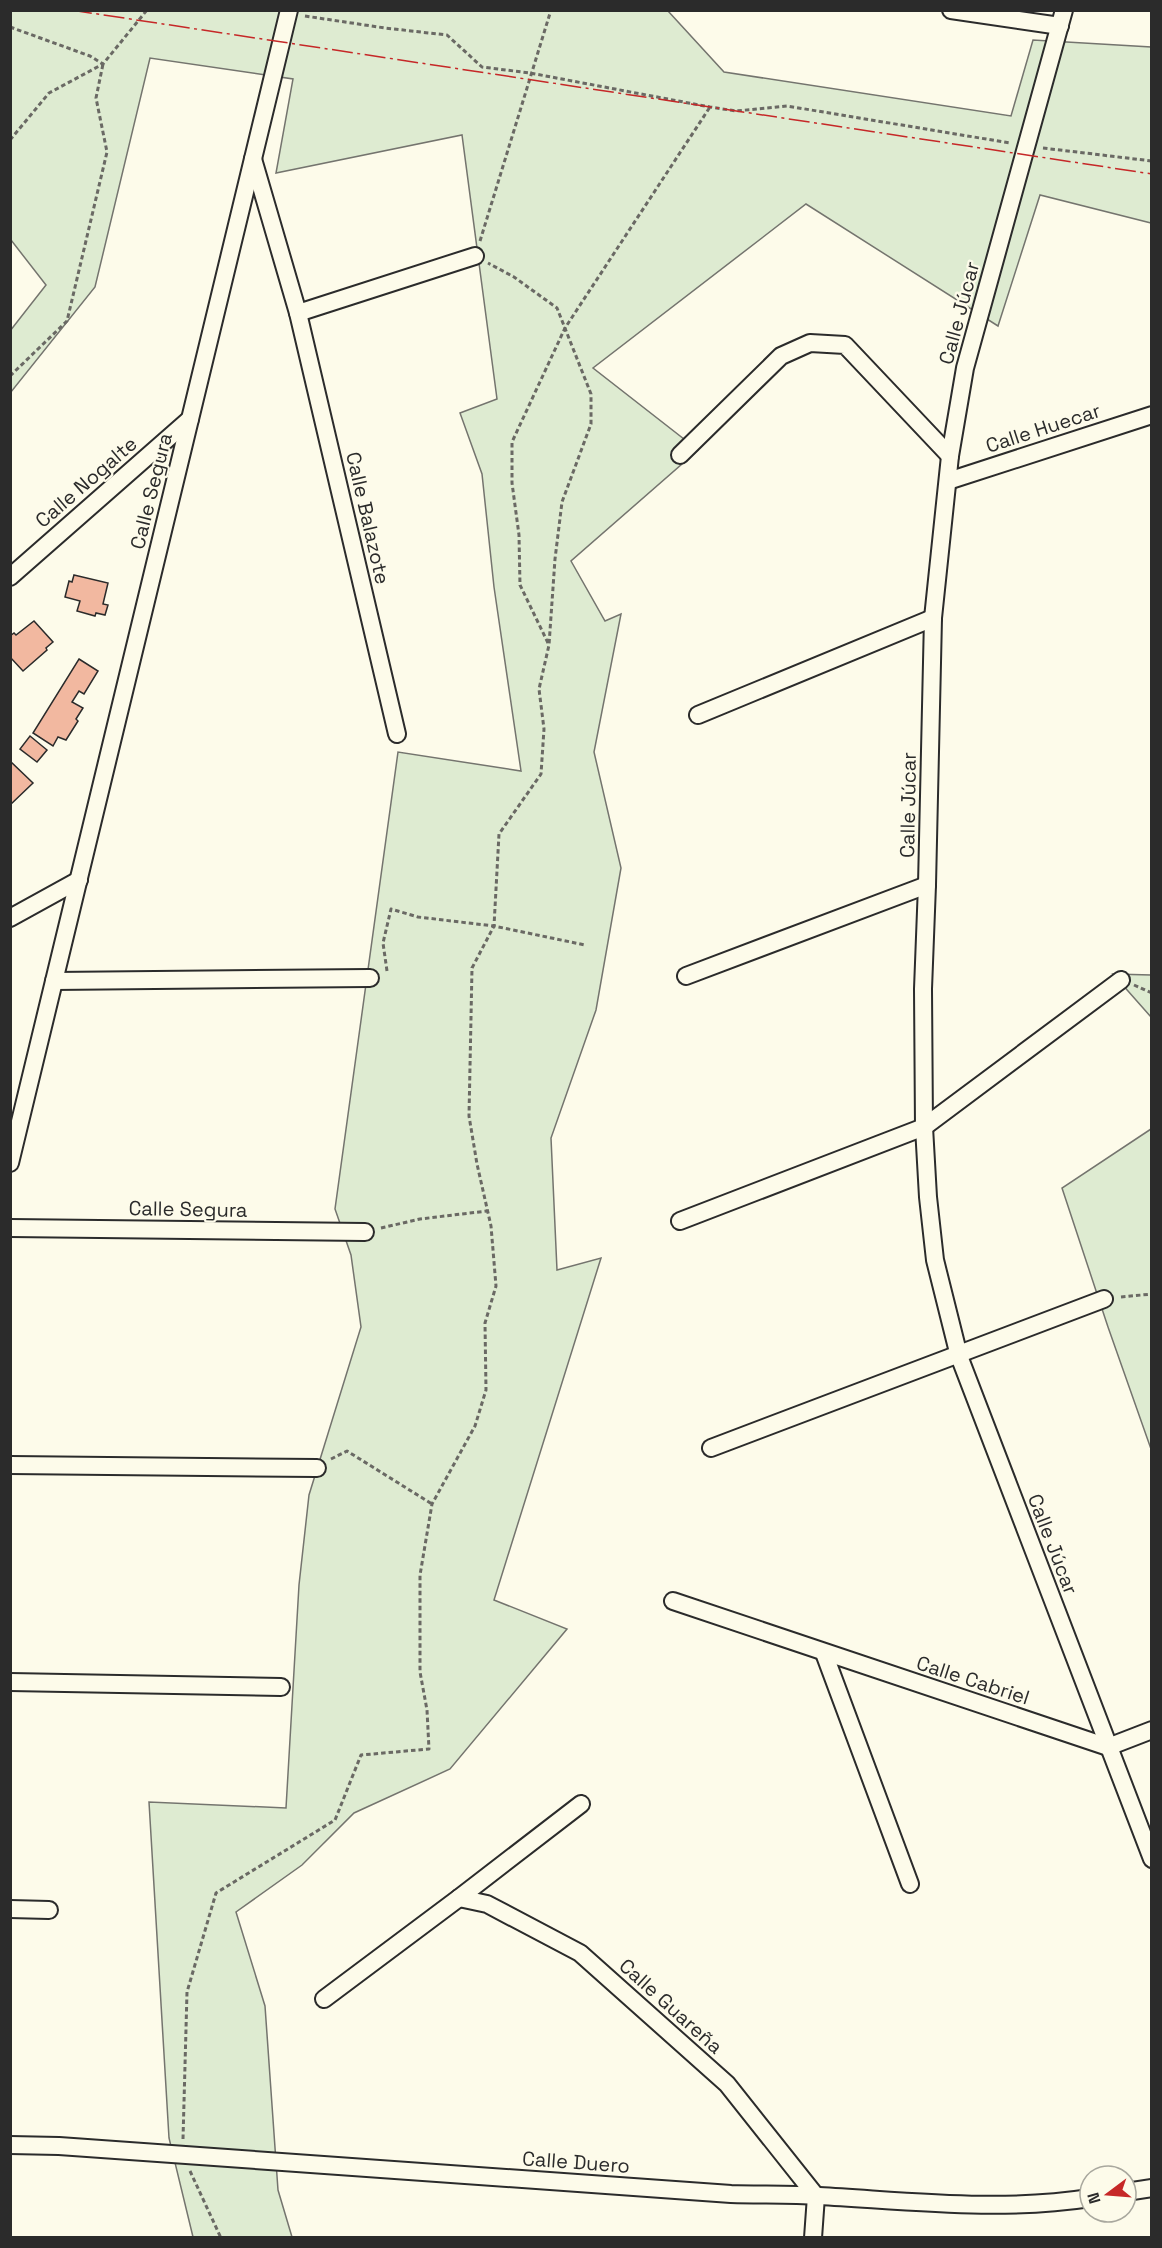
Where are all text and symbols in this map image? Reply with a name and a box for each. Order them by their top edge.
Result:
street label: Calle Júcar [933,259,985,367]
street label: Calle Huecar [982,397,1104,459]
street label: Calle Segura [124,430,178,552]
street label: Calle Nogalte [30,431,142,533]
street label: Calle Balazote [340,449,396,587]
street label: Calle Júcar [894,752,922,858]
street label: Calle Segura [128,1195,248,1223]
street label: Calle Júcar [1022,1490,1084,1598]
street label: Calle Cabriel [913,1649,1033,1711]
street label: Calle Guareña [614,1953,728,2059]
street label: Calle Duero [521,2145,631,2179]
north arrow [1078,2164,1138,2224]
text: N [1082,2190,1106,2206]

